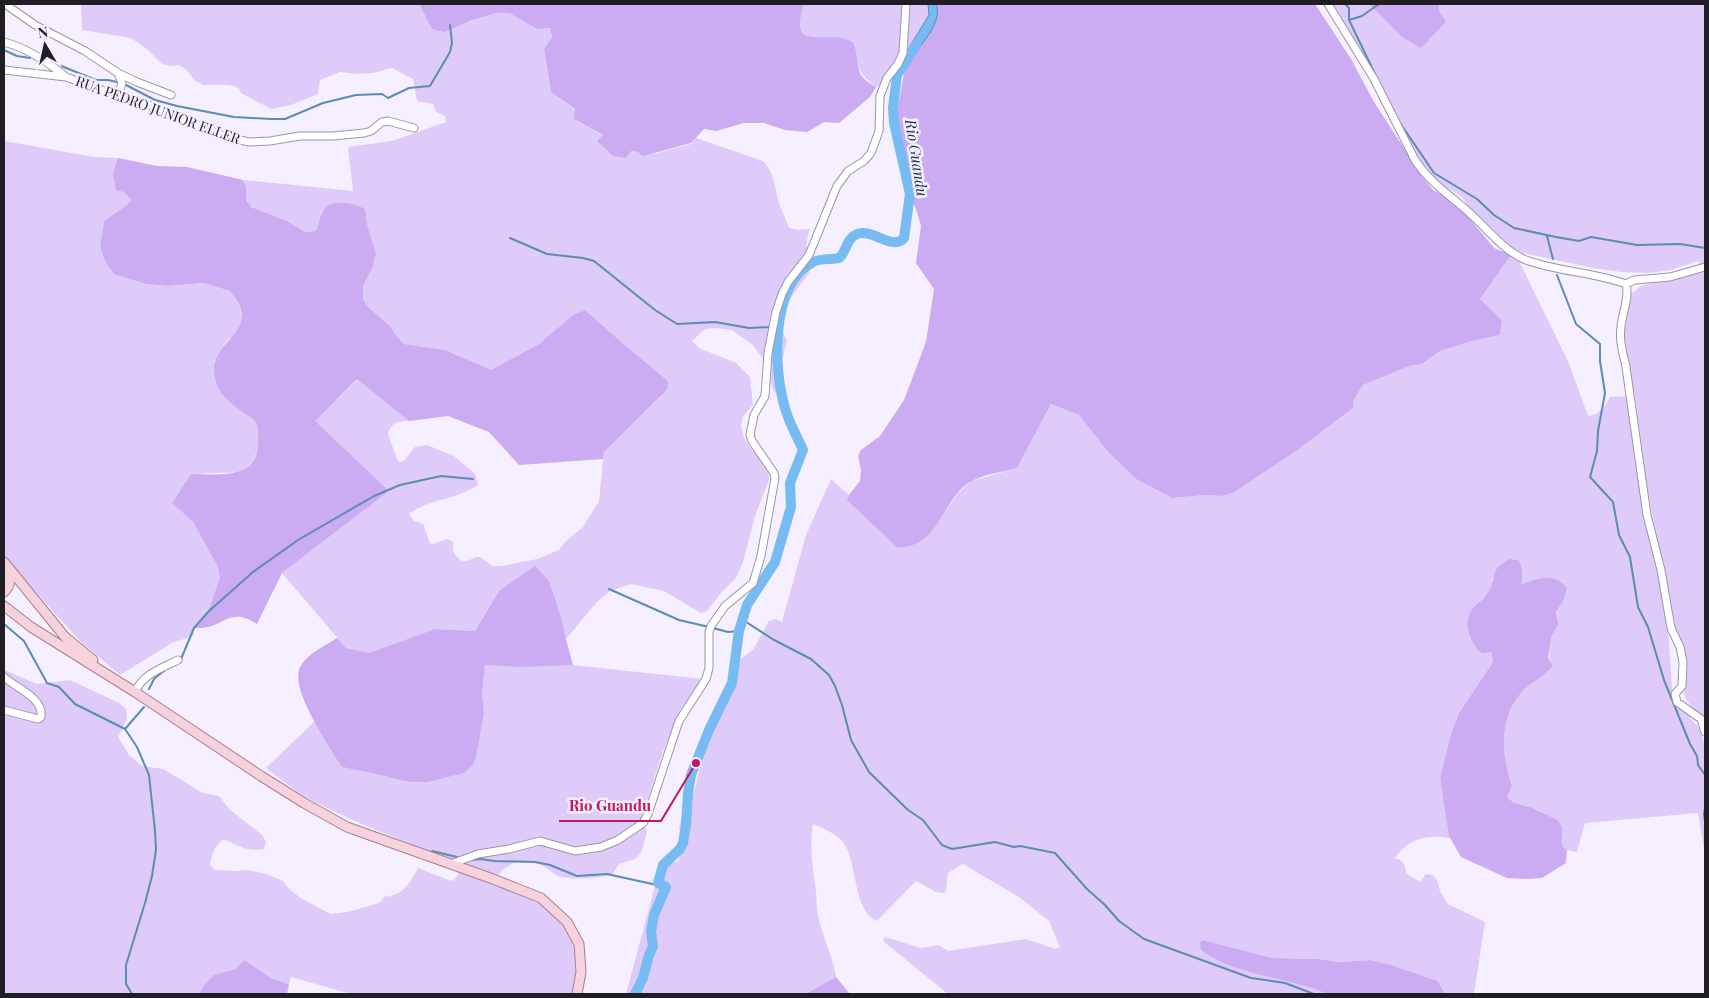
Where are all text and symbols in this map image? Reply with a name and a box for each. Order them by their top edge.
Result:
north arrow [20,20,70,70]
text: N [36,21,49,42]
street label: RUA PEDRO JUNIOR ELLER [73,71,244,149]
water label: Rio Guandu [901,117,933,198]
callout: Rio Guandu [559,791,661,821]
text: Rio Guandu [569,795,651,815]

